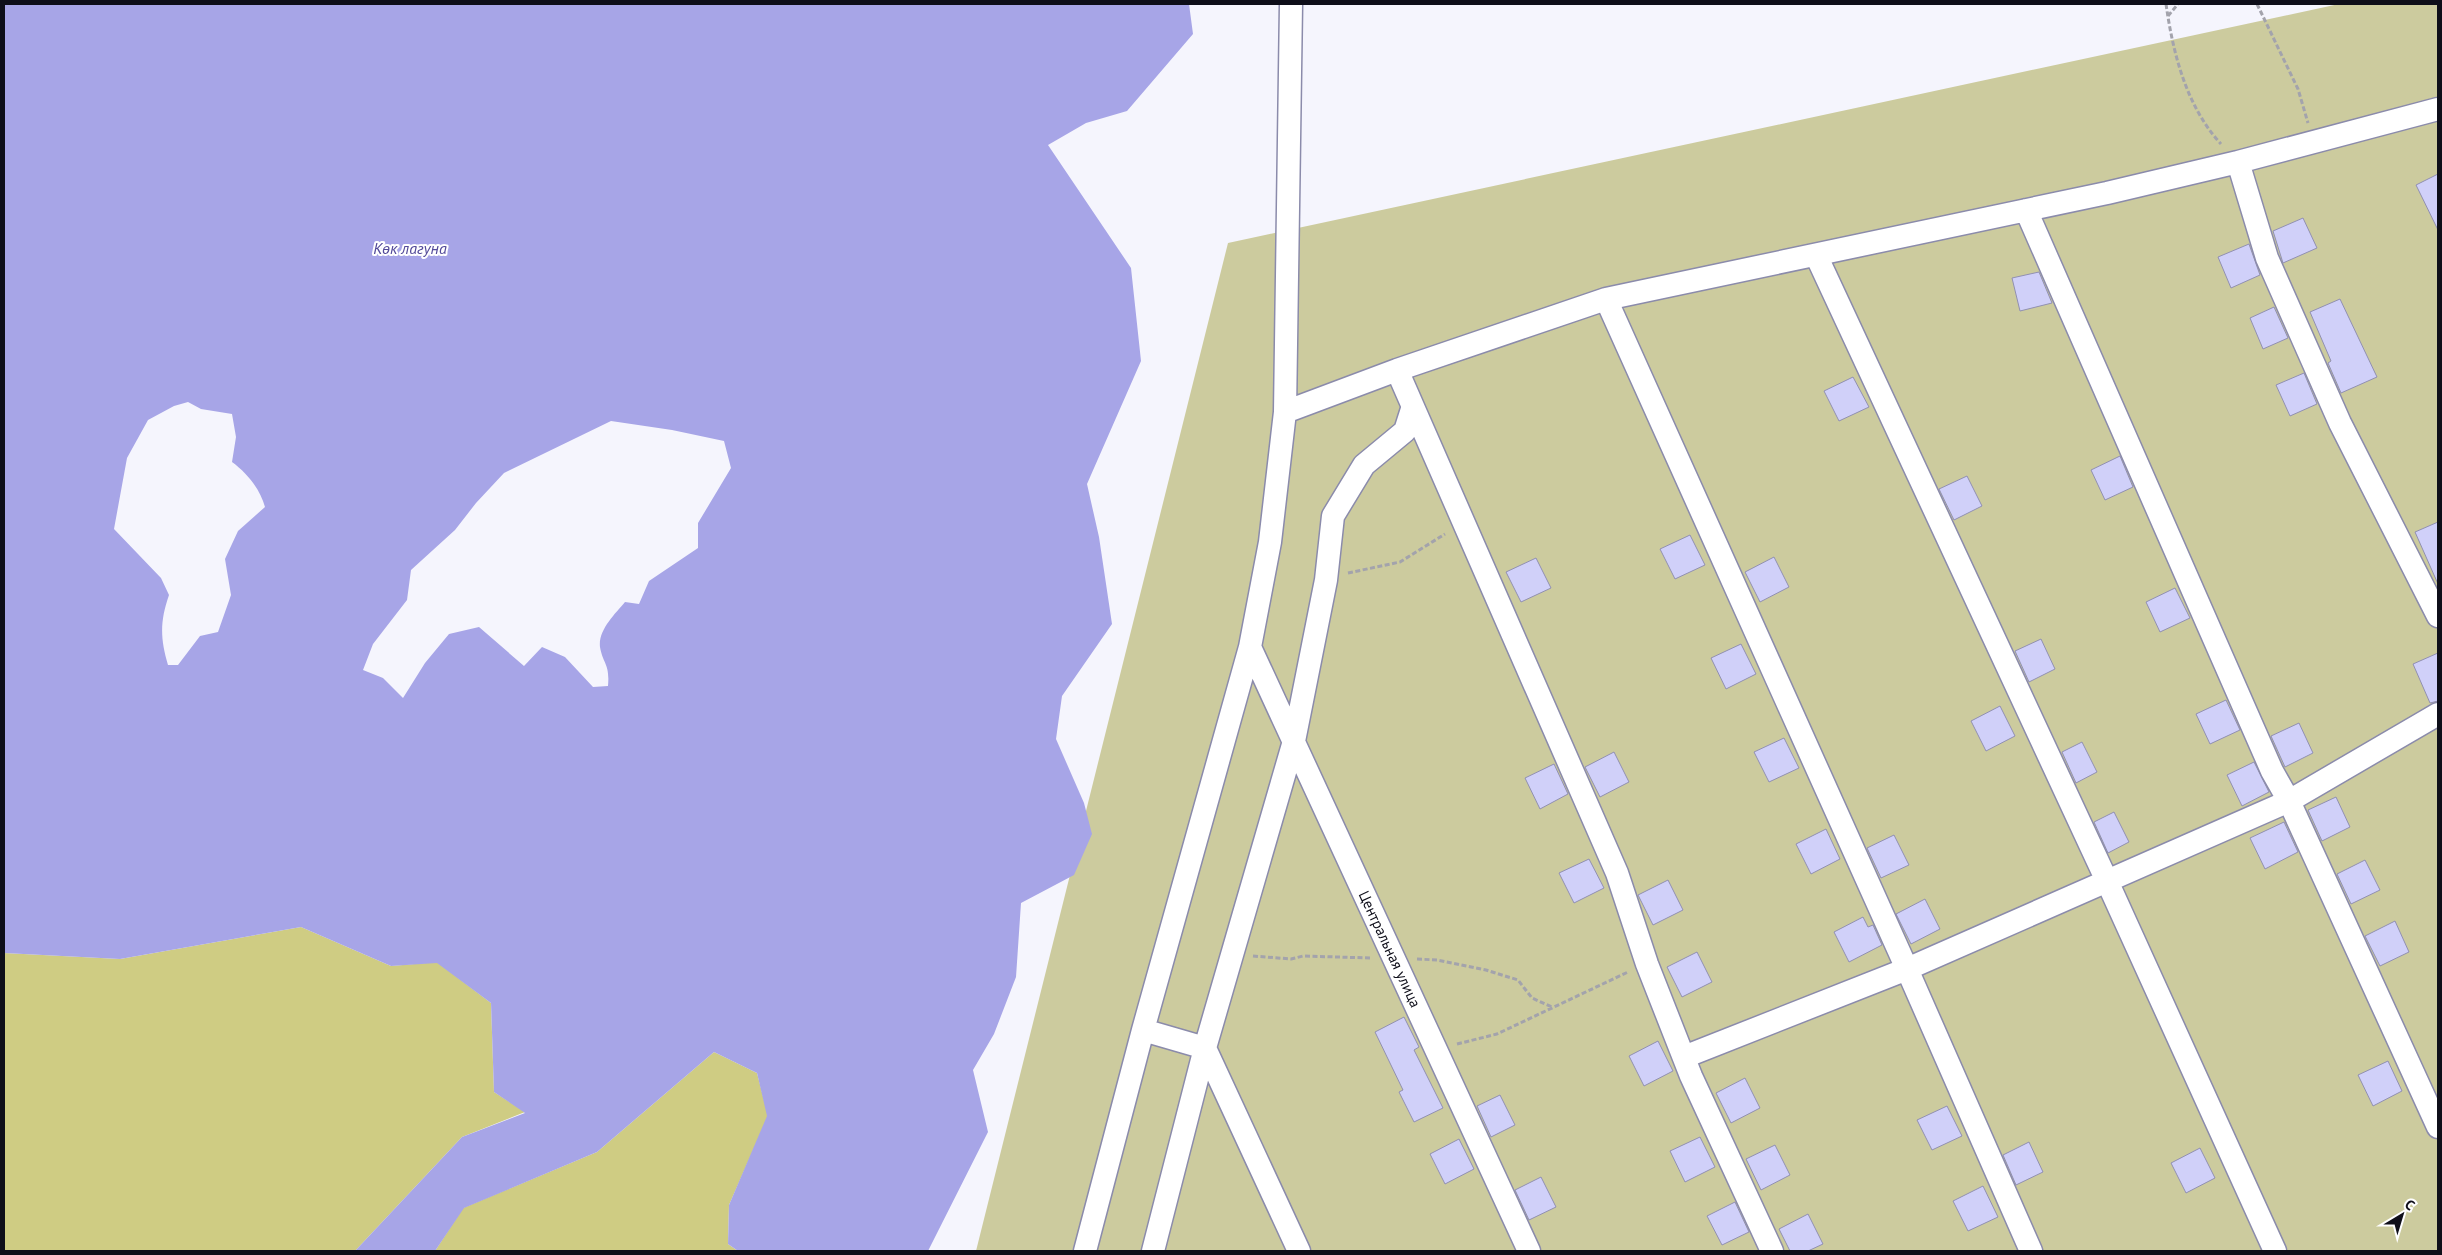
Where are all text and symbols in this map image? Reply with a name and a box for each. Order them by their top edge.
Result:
water label: Көк лагуна [373,238,447,258]
street label: Центральная улица [1355,888,1425,1010]
north arrow [2377,1190,2427,1240]
text: С [2401,1195,2419,1214]

